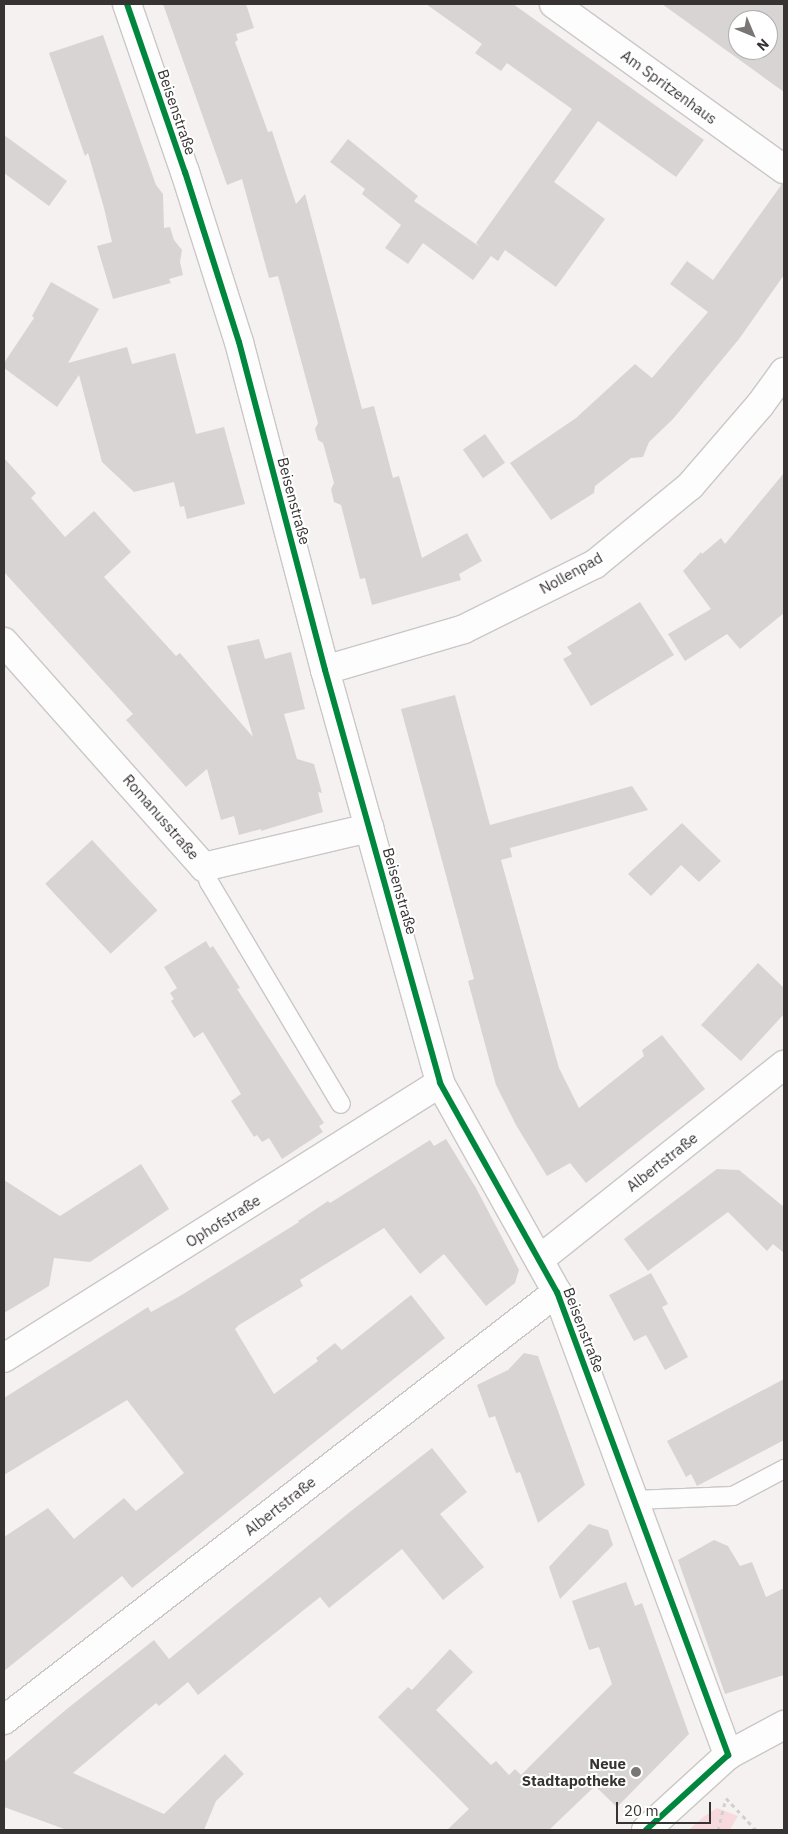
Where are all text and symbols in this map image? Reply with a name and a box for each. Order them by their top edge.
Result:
north arrow [728,10,778,60]
text: N [753,35,773,55]
street label: Am Spritzenhaus [618,46,720,128]
street label: Beisenstraße [154,67,200,157]
street label: Beisenstraße [274,455,314,547]
street label: Nollenpad [536,548,606,598]
street label: Romanusstraße [119,771,203,863]
street label: Beisenstraße [379,845,421,937]
street label: Albertstraße [623,1129,701,1195]
street label: Ophofstraße [182,1191,264,1251]
street label: Beisenstraße [560,1285,608,1375]
street label: Albertstraße [241,1473,319,1539]
place label: Neue Stadtapotheke [522,1754,626,1789]
marker: Neue Stadtapotheke [630,1766,642,1778]
scale bar [618,1792,713,1824]
text: 20 m [624,1801,659,1820]

